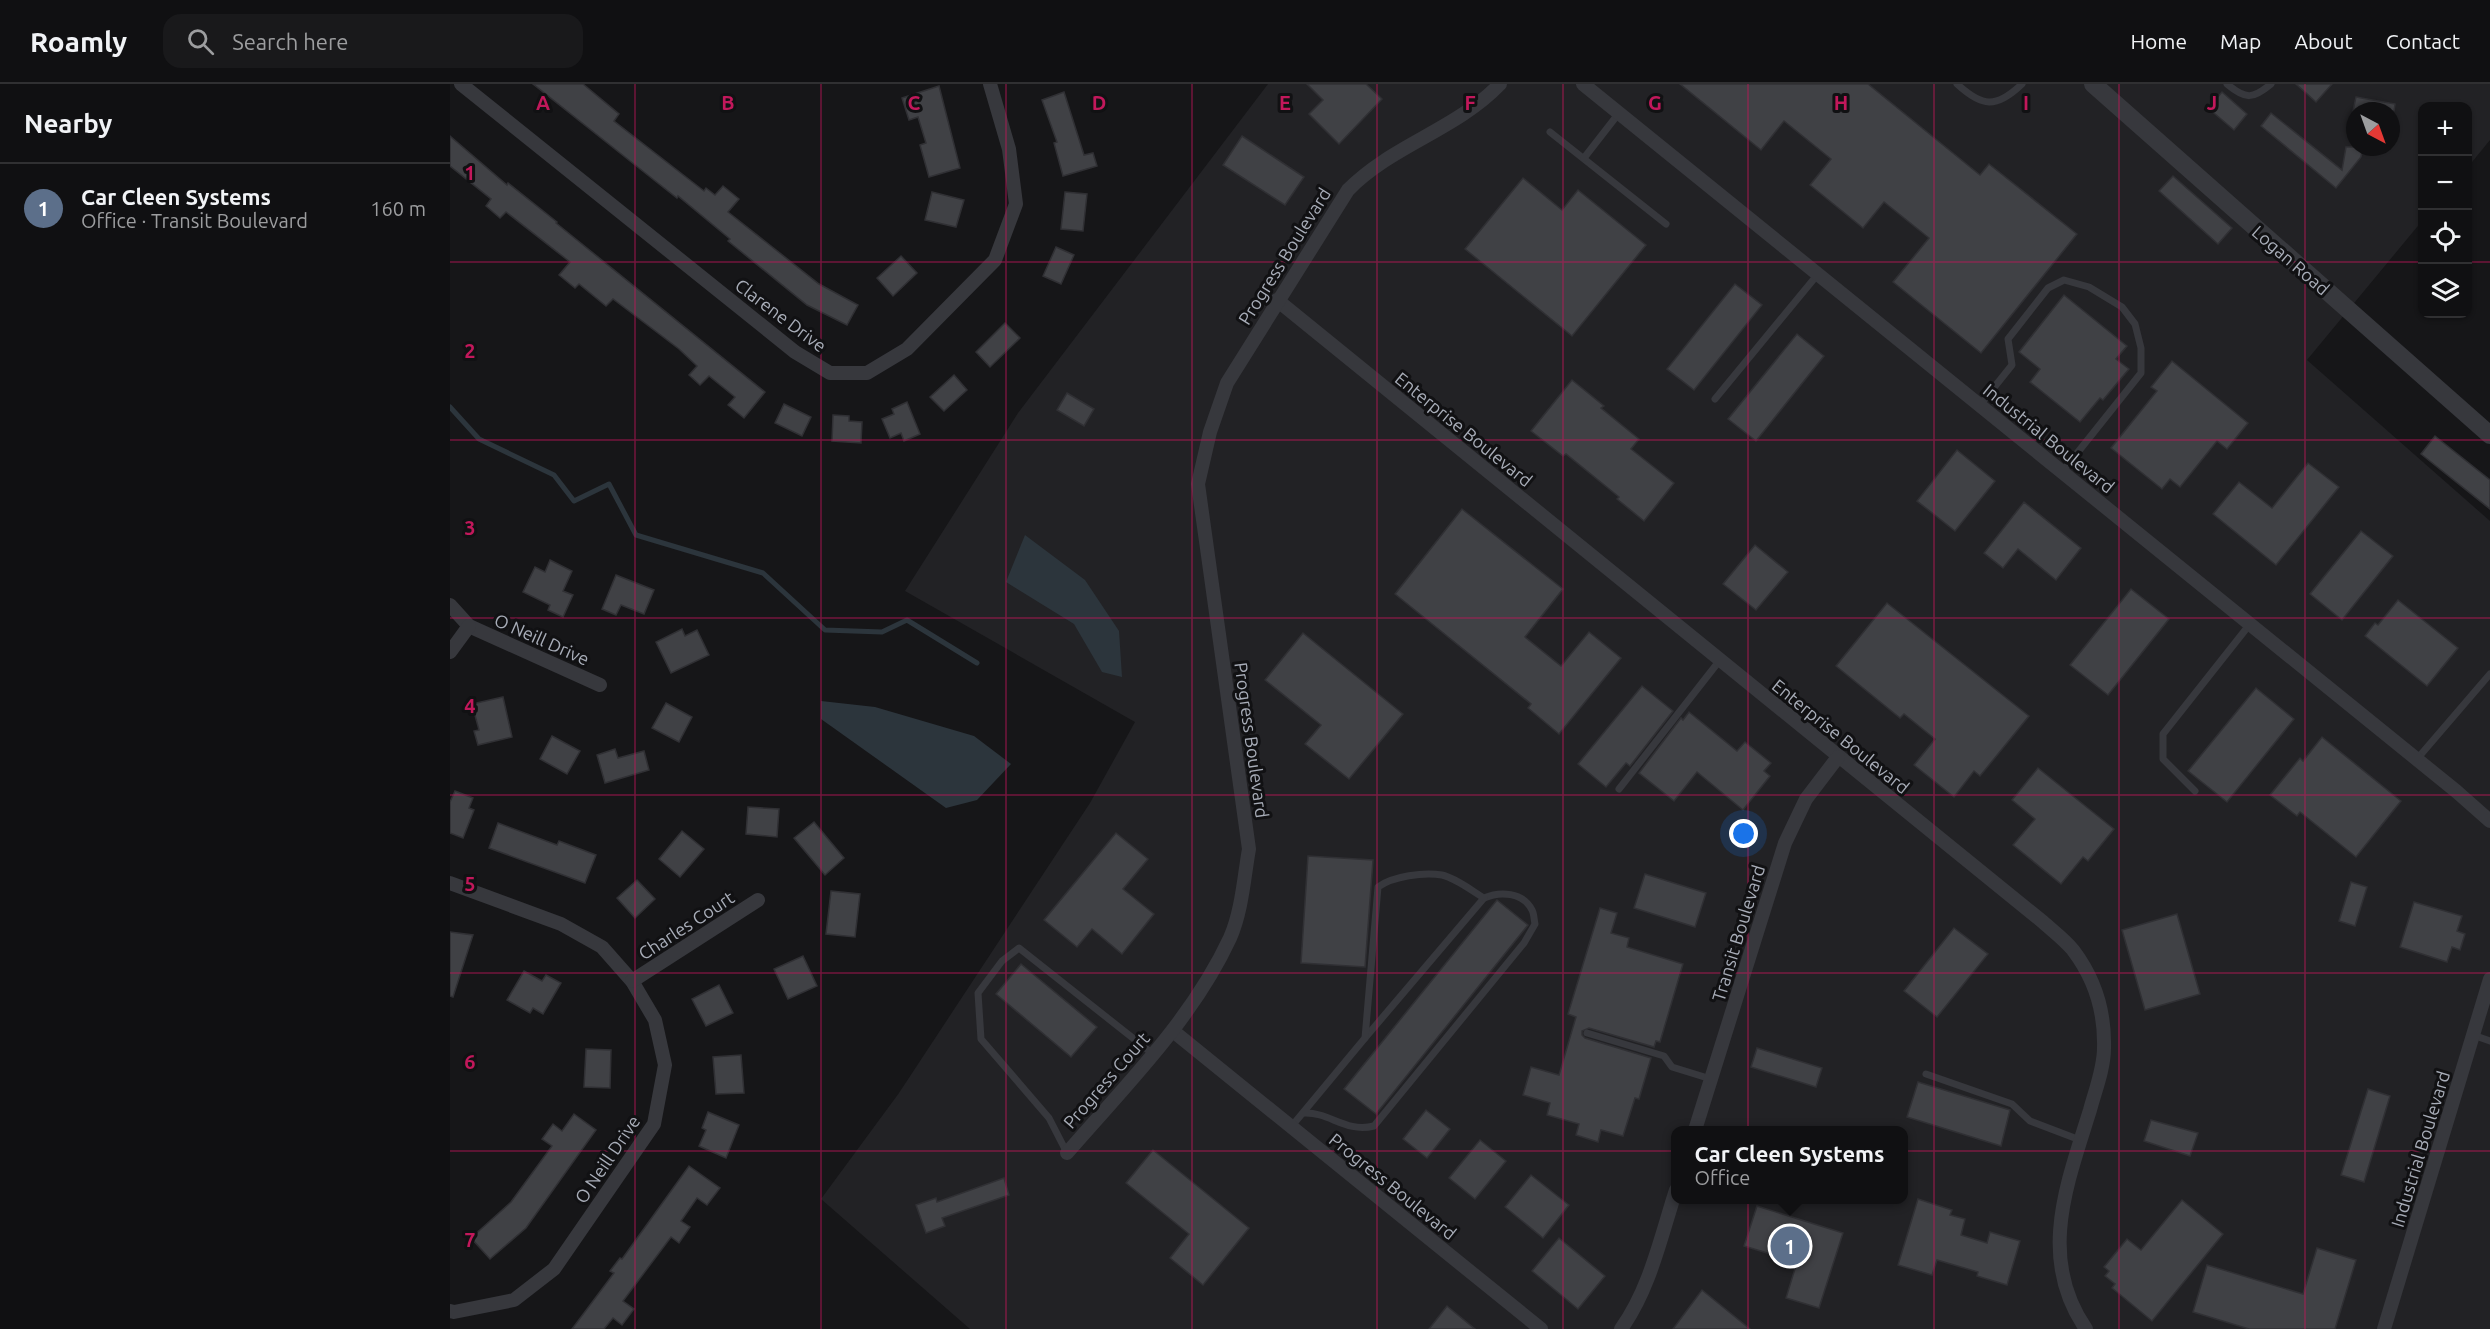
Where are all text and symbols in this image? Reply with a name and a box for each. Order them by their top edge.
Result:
search box [163,14,583,68]
icon: search [184,25,217,58]
text: Roamly [30,26,127,57]
text: Search here [232,29,348,54]
text: Home [2130,29,2187,53]
text: Map [2220,29,2261,53]
text: About [2294,29,2353,53]
text: Contact [2386,29,2460,53]
text: A [536,91,550,114]
text: B [721,91,735,114]
text: C [908,91,921,114]
text: D [1092,91,1106,114]
text: E [1279,91,1291,114]
text: F [1464,91,1476,114]
text: G [1648,91,1662,114]
text: H [1834,91,1848,114]
text: I [2023,91,2029,114]
text: J [2207,91,2217,114]
north arrow [2346,102,2400,156]
map controls [2418,102,2472,318]
button: + [2418,102,2472,156]
text: Nearby [24,109,112,138]
button: − [2418,156,2472,210]
text: 1 [464,161,476,184]
text: Car Cleen Systems [81,184,271,209]
street label: Progress Boulevard [1234,184,1334,328]
text: 1 [38,197,49,220]
text: 160 m [370,197,426,220]
text: Office · Transit Boulevard [81,209,308,232]
button: locate [2418,210,2472,264]
street label: Logan Road [2249,221,2333,299]
button: layers [2418,264,2472,318]
street label: Clarene Drive [732,274,830,356]
text: 2 [464,339,476,362]
street label: Enterprise Boulevard [1392,368,1536,490]
street label: Industrial Boulevard [1980,379,2118,497]
text: 3 [464,516,476,539]
street label: O Neill Drive [492,609,592,669]
street label: Progress Boulevard [1231,661,1273,819]
street label: Enterprise Boulevard [1769,675,1913,797]
text: 4 [464,694,476,717]
your location [1729,819,1758,848]
street label: Transit Boulevard [1708,862,1768,1004]
text: 5 [464,872,476,895]
street label: Charles Court [635,887,737,963]
street label: Progress Court [1059,1028,1153,1132]
text: 6 [464,1050,476,1073]
street label: Industrial Boulevard [2387,1069,2453,1229]
street label: O Neill Drive [570,1111,644,1207]
popup [1671,1126,1908,1204]
street label: Progress Boulevard [1326,1129,1460,1243]
text: Car Cleen Systems [1695,1141,1884,1166]
text: Office [1695,1166,1750,1189]
pin: 1 [1770,1224,1810,1268]
text: 7 [464,1228,476,1251]

